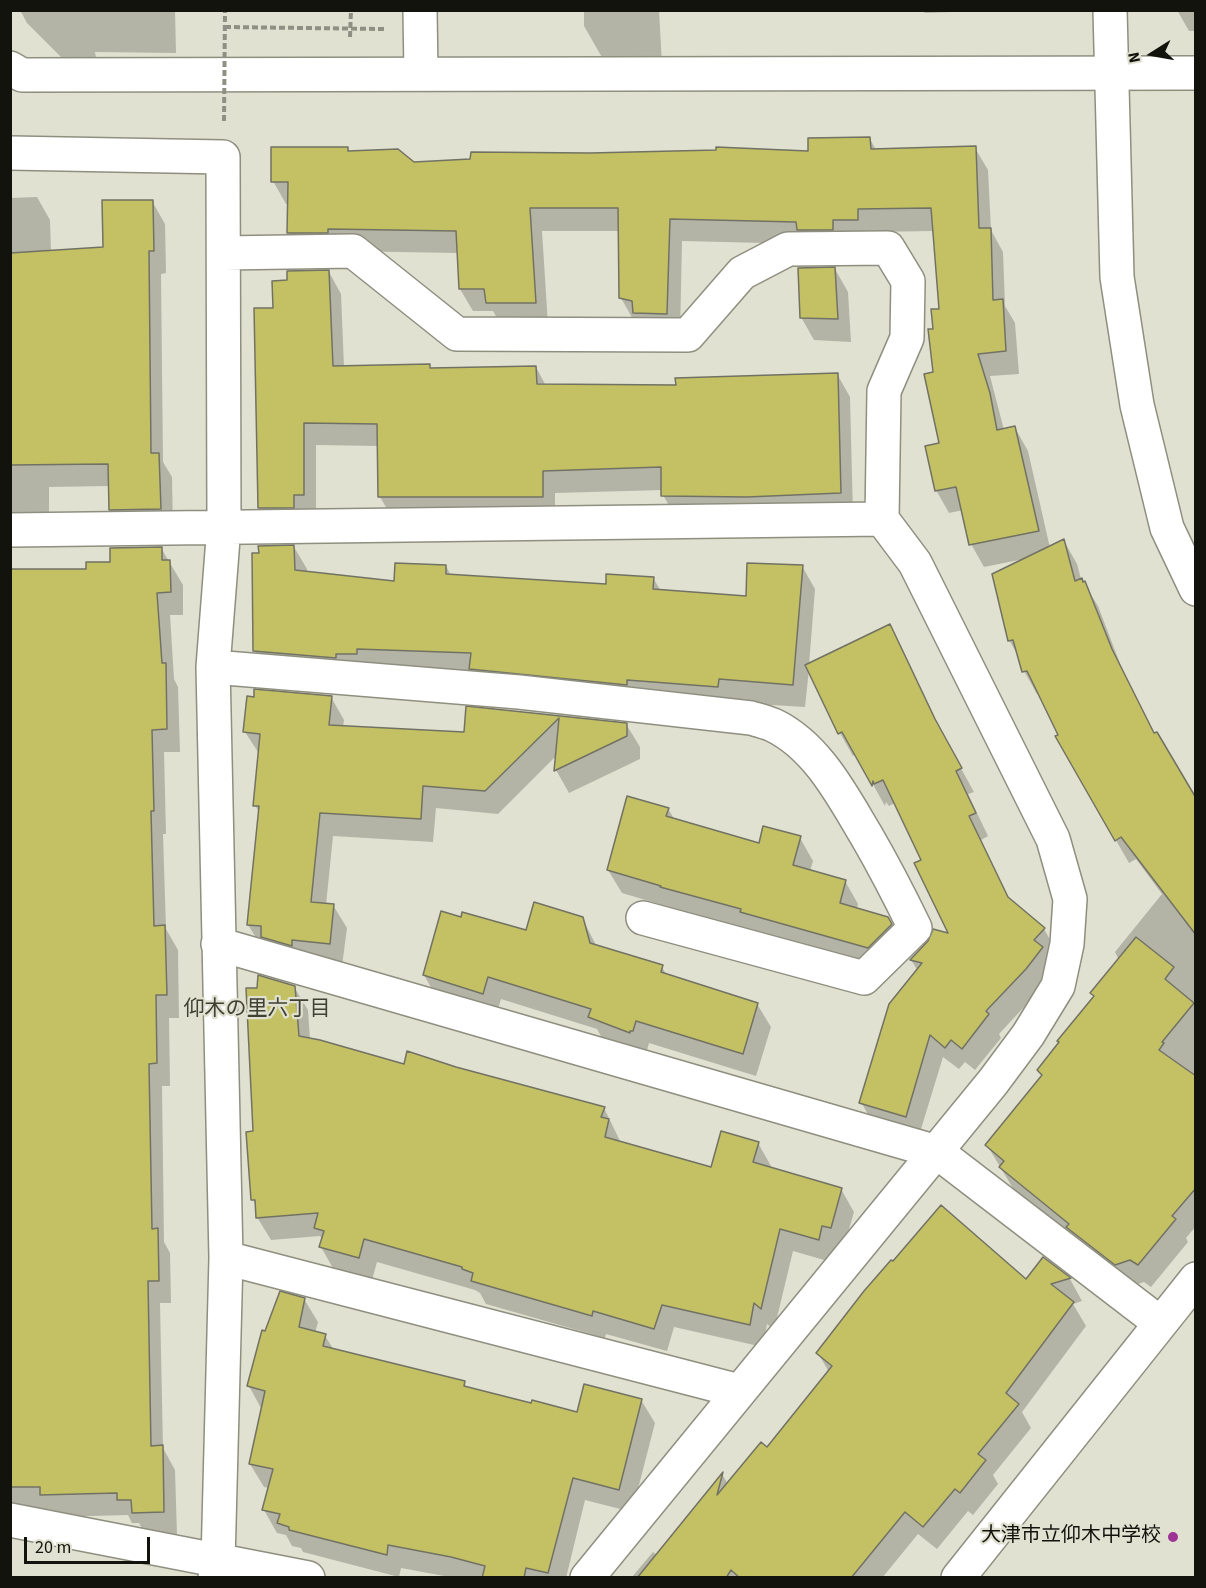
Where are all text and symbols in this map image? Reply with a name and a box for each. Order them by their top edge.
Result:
north arrow [1122,24,1182,84]
text: N [1123,50,1146,65]
district label: 仰木の里六丁目 [184,997,330,1023]
scale bar [27,1525,153,1563]
place label: 大津市立仰木中学校 [981,1525,1161,1549]
marker: 大津市立仰木中学校 [1166,1530,1180,1544]
text: 20 m [35,1535,71,1560]

